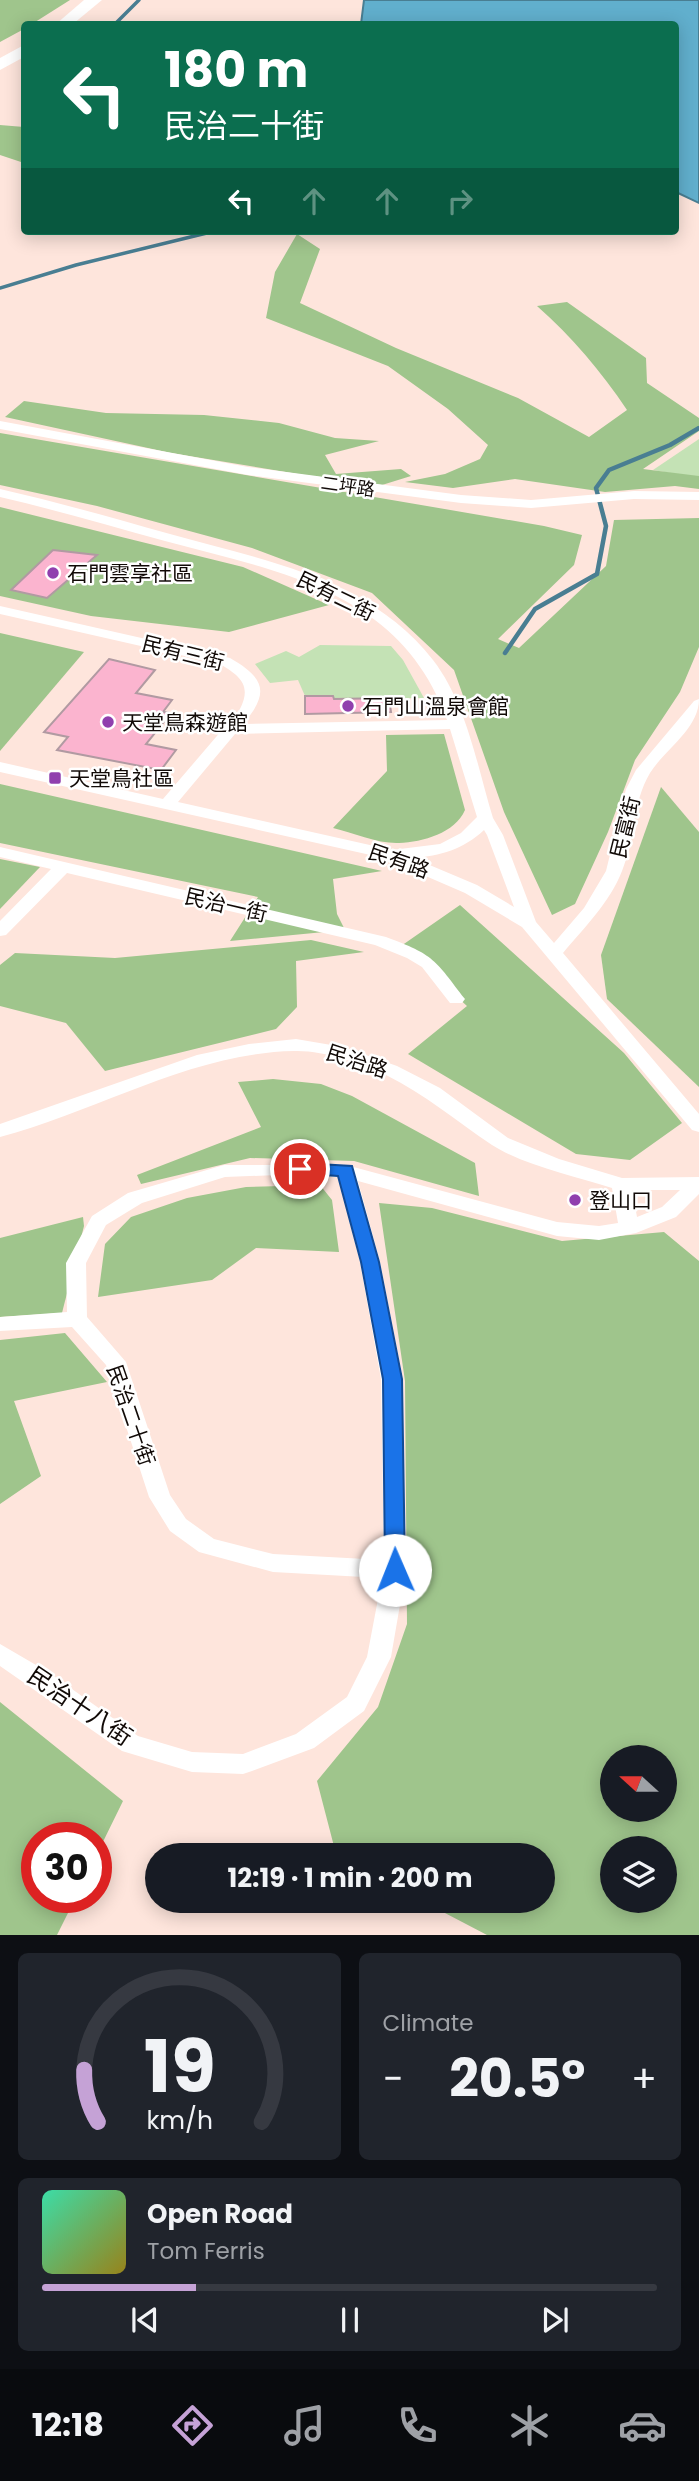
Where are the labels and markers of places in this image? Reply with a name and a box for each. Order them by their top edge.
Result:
place label: 石門雲享社區 [67,559,193,588]
marker: 石門雲享社區 [45,565,61,581]
place label: 石門山溫泉會館 [362,692,509,721]
marker: 石門山溫泉會館 [340,698,356,714]
place label: 天堂鳥森遊館 [122,708,248,737]
marker: 天堂鳥森遊館 [100,714,116,730]
place label: 天堂鳥社區 [69,764,174,793]
marker: 天堂鳥社區 [47,770,63,786]
pin [270,1139,330,1199]
place label: 登山口 [589,1186,652,1215]
marker: 登山口 [567,1192,583,1208]

